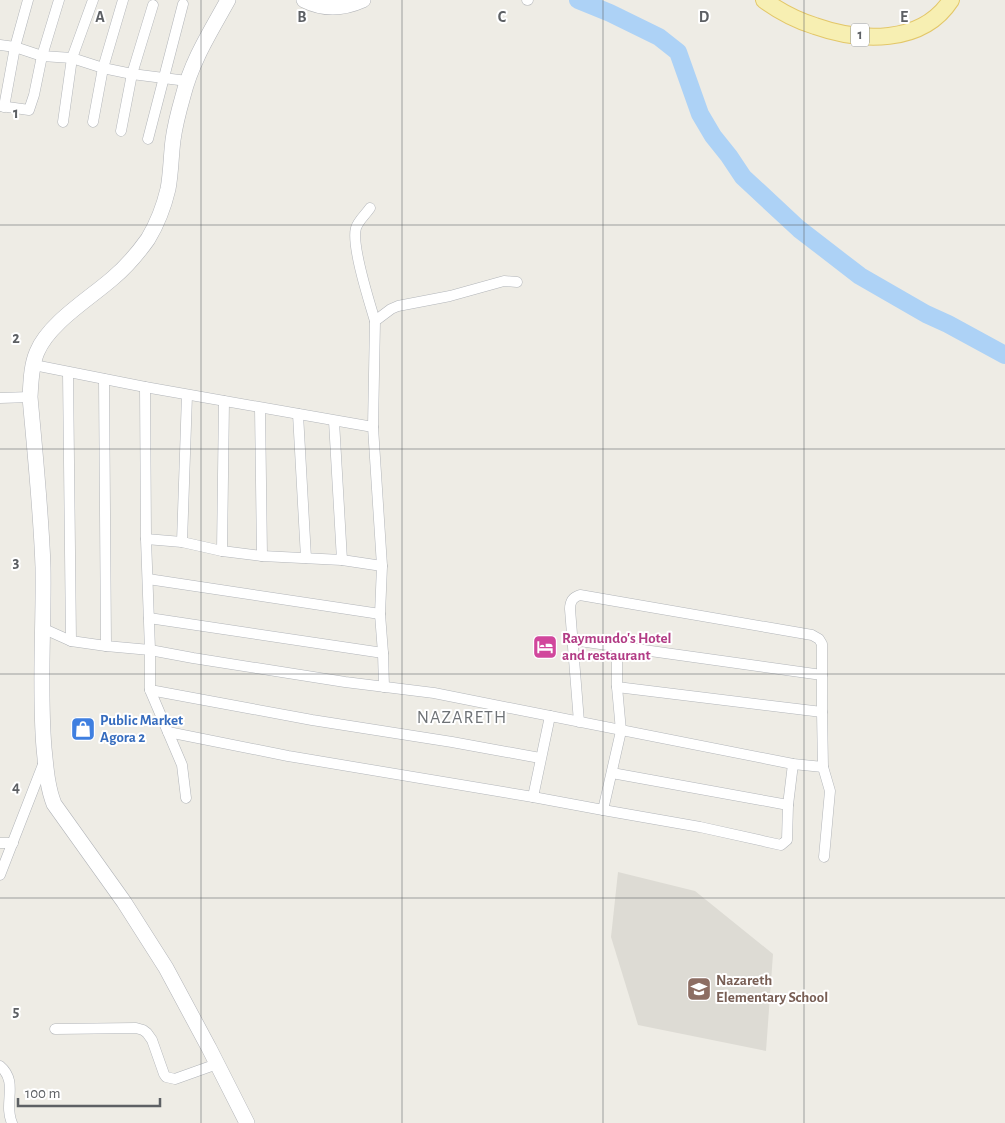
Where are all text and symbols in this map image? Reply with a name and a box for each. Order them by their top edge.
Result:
text: A [95,9,105,25]
text: B [297,9,307,25]
text: C [498,9,507,25]
text: D [699,9,710,25]
text: E [900,9,908,25]
road number: 1 [851,24,869,46]
text: 1 [13,105,19,121]
text: 2 [12,330,20,346]
text: 3 [13,554,20,570]
place label: Raymundo's Hotel and restaurant [562,631,672,663]
hotel icon: Raymundo's Hotel and restaurant [532,634,558,660]
district label: NAZARETH [417,709,507,727]
place label: Public Market Agora 2 [100,713,183,745]
shop icon: Public Market Agora 2 [70,716,96,742]
text: 4 [12,779,20,795]
place label: Nazareth Elementary School [716,973,828,1005]
school or university icon: Nazareth Elementary School [686,976,712,1002]
text: 5 [13,1003,20,1019]
scale bar [18,1076,160,1108]
text: 100 m [25,1086,60,1101]

